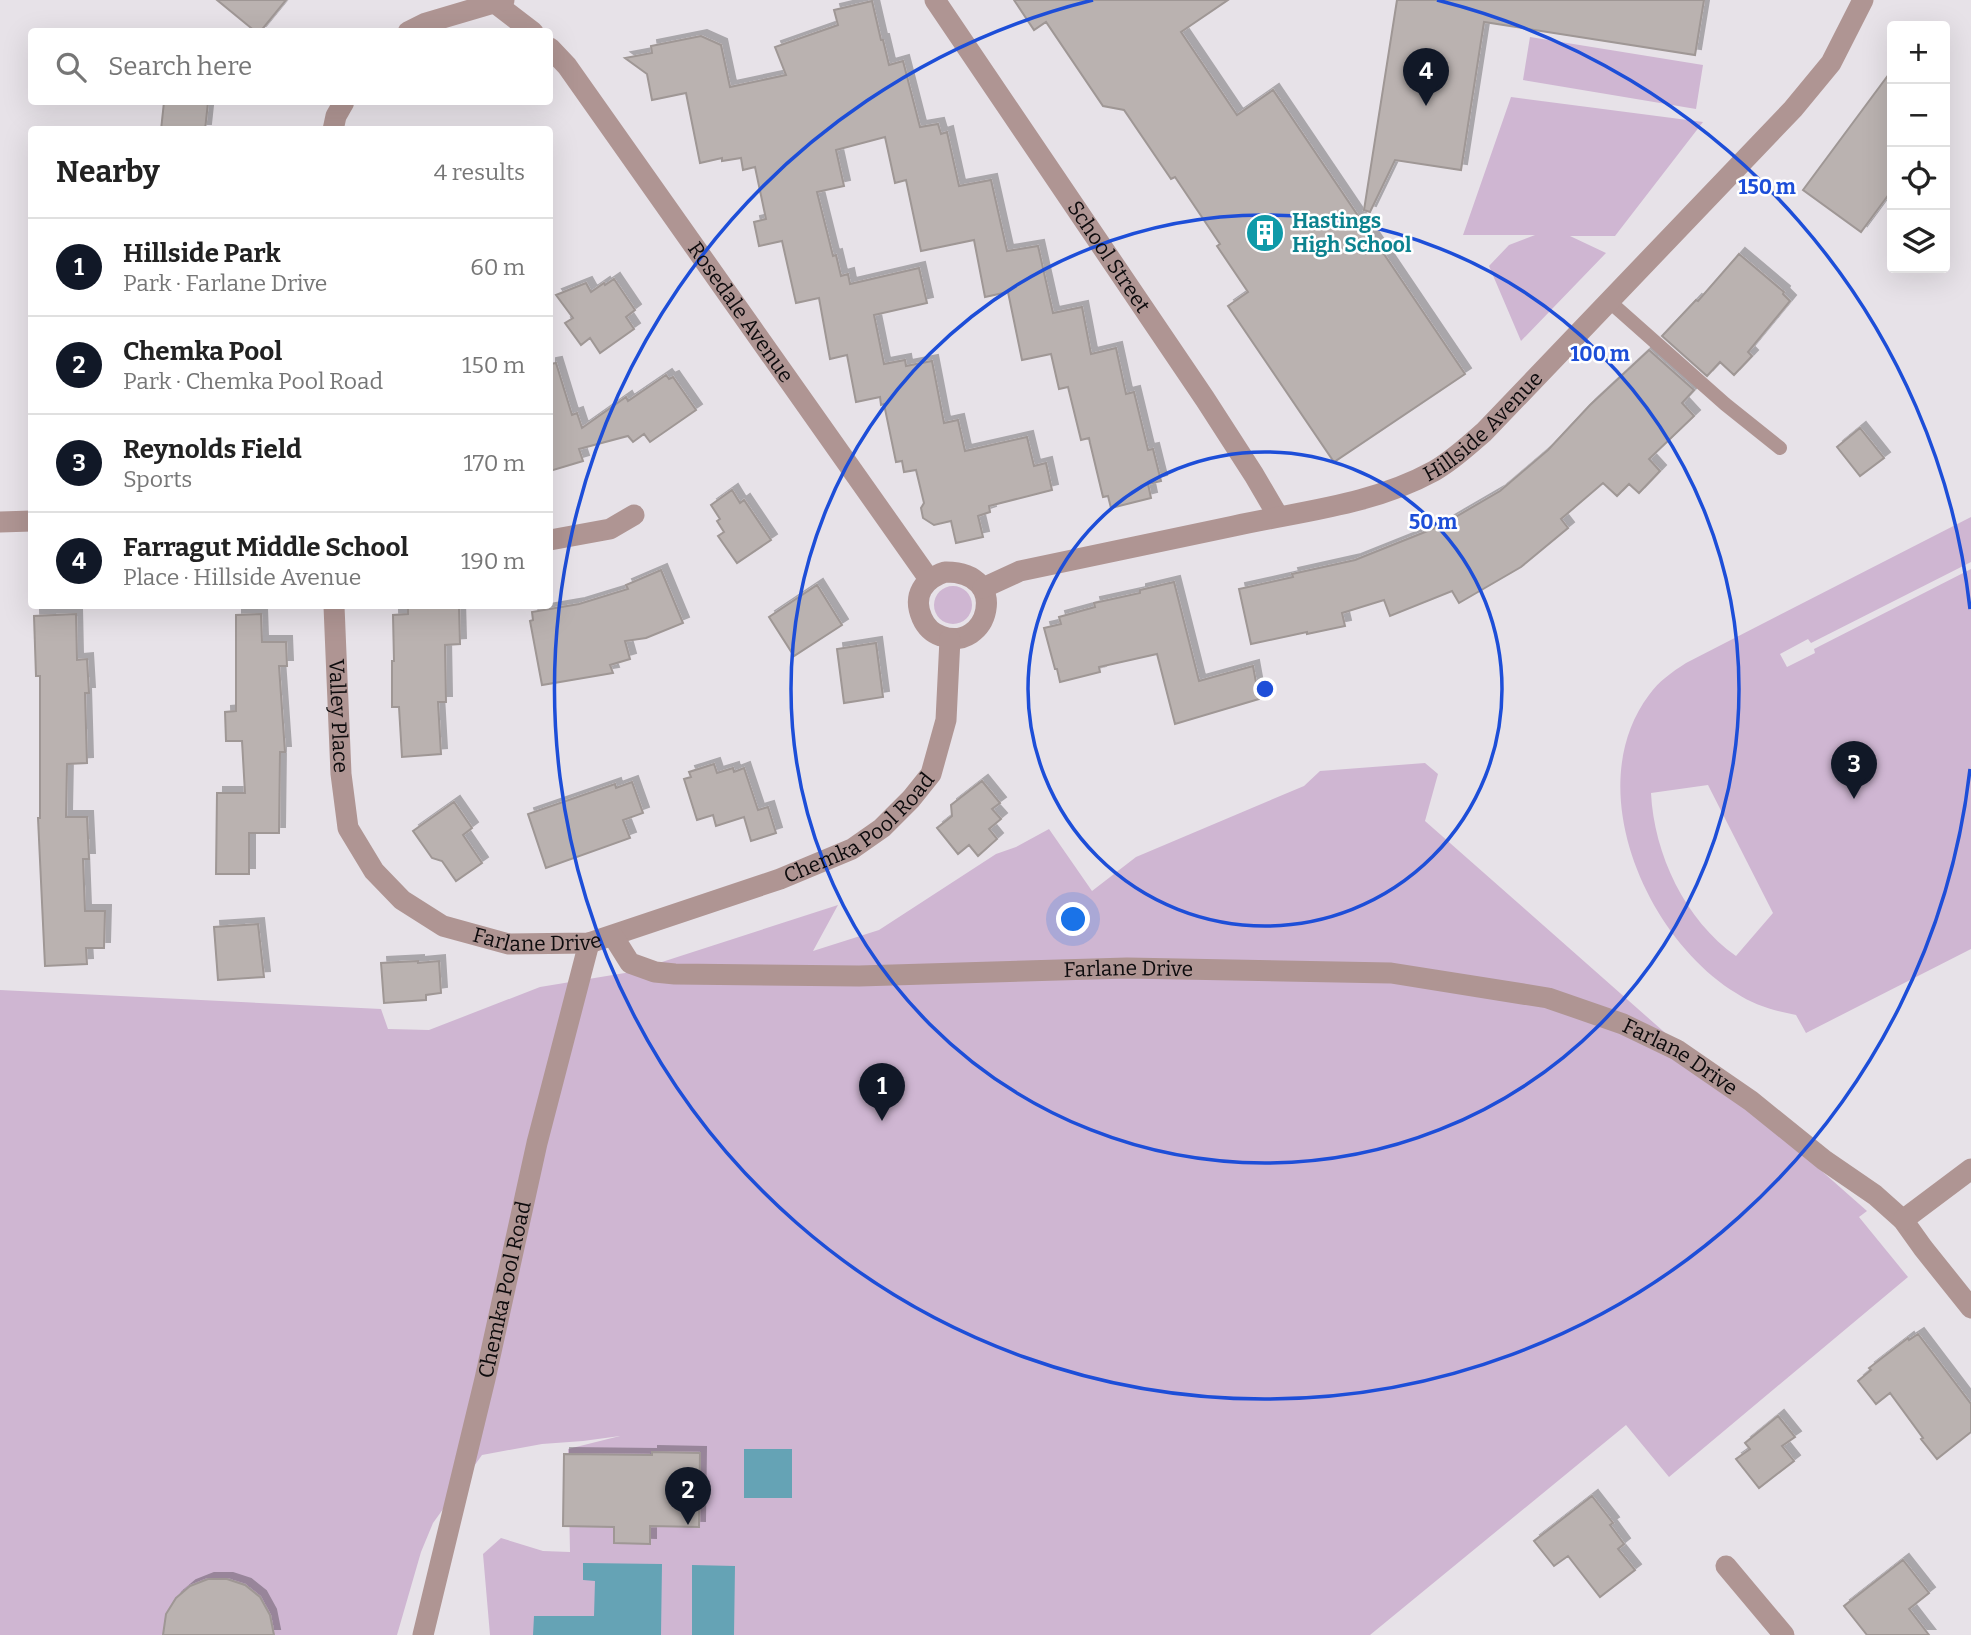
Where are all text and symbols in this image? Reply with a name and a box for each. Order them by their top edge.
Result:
map controls [1887,21,1950,273]
button: + [1887,21,1950,84]
search box [28,28,553,105]
icon: search [52,48,90,86]
pin: 4 [1403,48,1449,106]
text: Search here [108,51,252,82]
button: − [1887,84,1950,147]
button: locate [1887,147,1950,210]
text: Nearby [56,154,160,190]
text: 4 results [434,158,525,186]
text: 150 m [1738,174,1796,200]
street label: School Street [1062,196,1156,318]
place label: Hastings High School [1292,208,1412,258]
button: layers [1887,210,1950,273]
building icon: Hastings High School [1244,212,1286,254]
street label: Rosedale Avenue [682,237,799,388]
text: Hillside Park [123,238,281,269]
text: 1 [74,253,84,281]
text: 60 m [470,253,525,281]
text: Park · Farlane Drive [123,269,327,297]
text: Chemka Pool [123,336,282,367]
text: 100 m [1570,341,1630,367]
text: 2 [73,351,85,379]
text: 150 m [462,351,525,379]
street label: Hillside Avenue [1419,366,1548,487]
text: Park · Chemka Pool Road [123,367,383,395]
text: Reynolds Field [123,434,302,465]
text: 3 [72,449,86,477]
text: 170 m [463,449,525,477]
text: Sports [123,465,192,493]
text: 50 m [1409,509,1457,535]
text: Farragut Middle School [123,532,409,563]
text: 4 [72,547,86,575]
text: 190 m [461,547,525,575]
text: Place · Hillside Avenue [123,563,361,591]
street label: Valley Place [323,658,354,773]
centre of rings [1253,677,1277,701]
pin: 3 [1831,741,1877,799]
street label: Chemka Pool Road [780,767,940,889]
your location [1056,902,1090,936]
street label: Farlane Drive [470,922,605,957]
street label: Farlane Drive [1063,955,1193,983]
street label: Farlane Drive [1618,1013,1743,1101]
pin: 1 [859,1063,905,1121]
street label: Chemka Pool Road [473,1199,537,1381]
pin: 2 [665,1467,711,1525]

